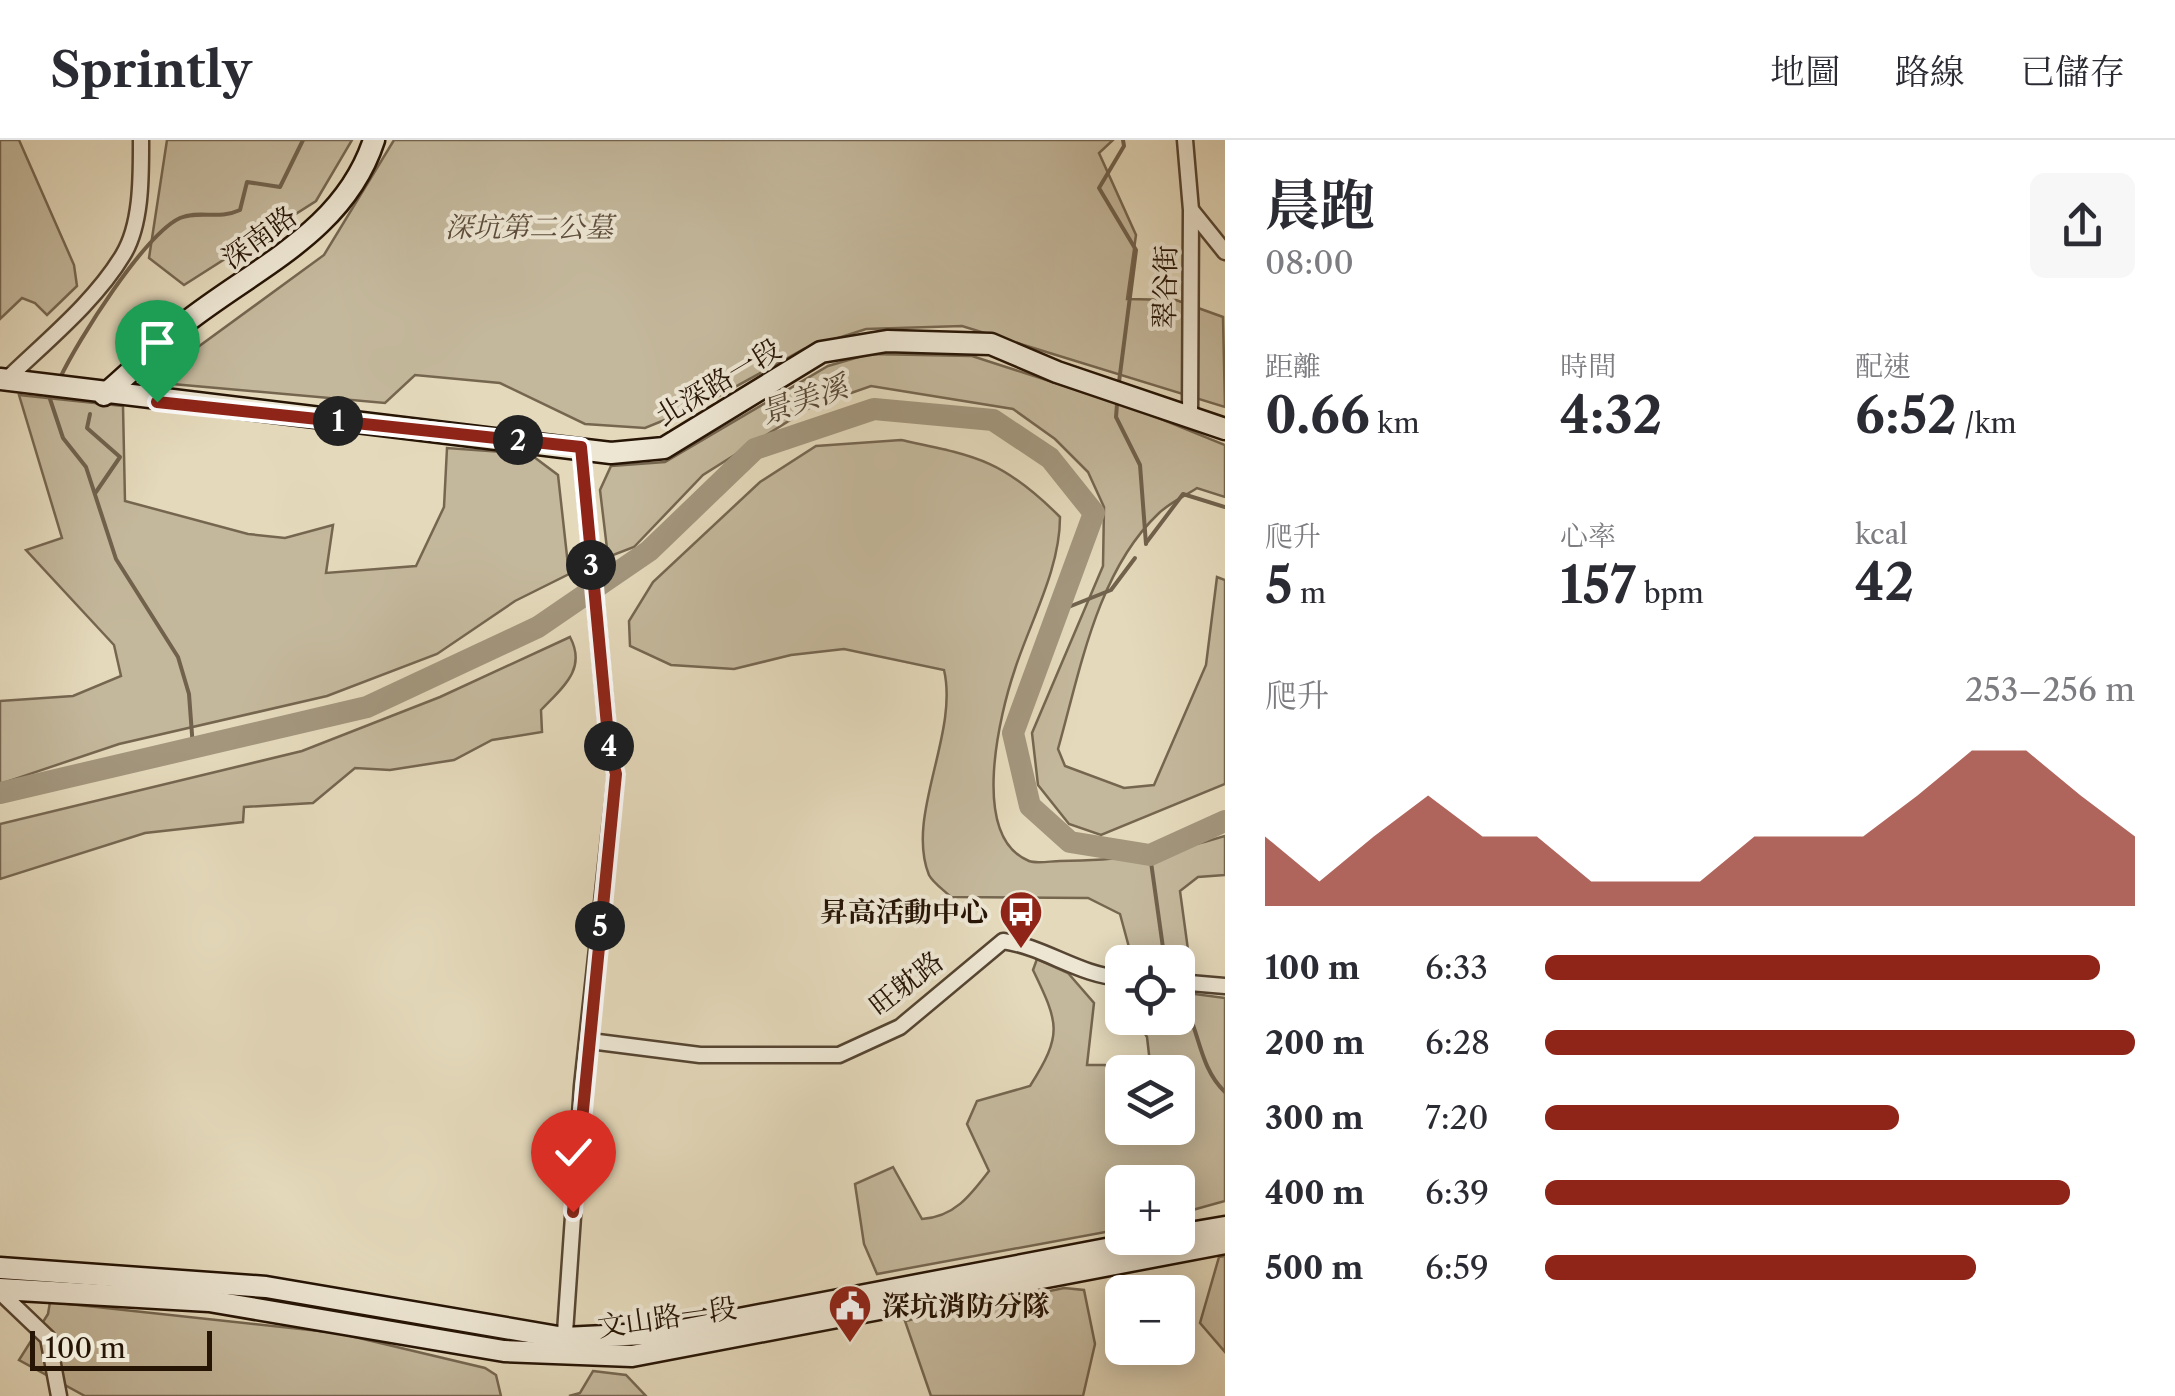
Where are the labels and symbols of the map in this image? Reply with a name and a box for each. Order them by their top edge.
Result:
street label: 深南路 [215,199,303,275]
park label: 深坑第二公墓 [445,210,617,244]
street label: 翠谷街 [1147,245,1183,329]
pin [115,300,200,403]
street label: 北深路一段 [649,331,787,433]
water label: 景美溪 [755,366,855,432]
pin: 1 [313,396,363,446]
pin: 2 [493,415,543,465]
pin: 3 [566,540,616,590]
pin: 4 [584,721,634,771]
bus stop icon: 昇高活動中心 [998,889,1044,950]
place label: 昇高活動中心 [820,895,988,929]
pin: 5 [575,901,625,951]
street label: 旺躭路 [862,944,950,1022]
pin [531,1110,616,1213]
public building icon: 深坑消防分隊 [827,1283,873,1344]
place label: 深坑消防分隊 [882,1289,1050,1323]
street label: 文山路一段 [595,1290,739,1344]
scale bar [30,1326,212,1370]

